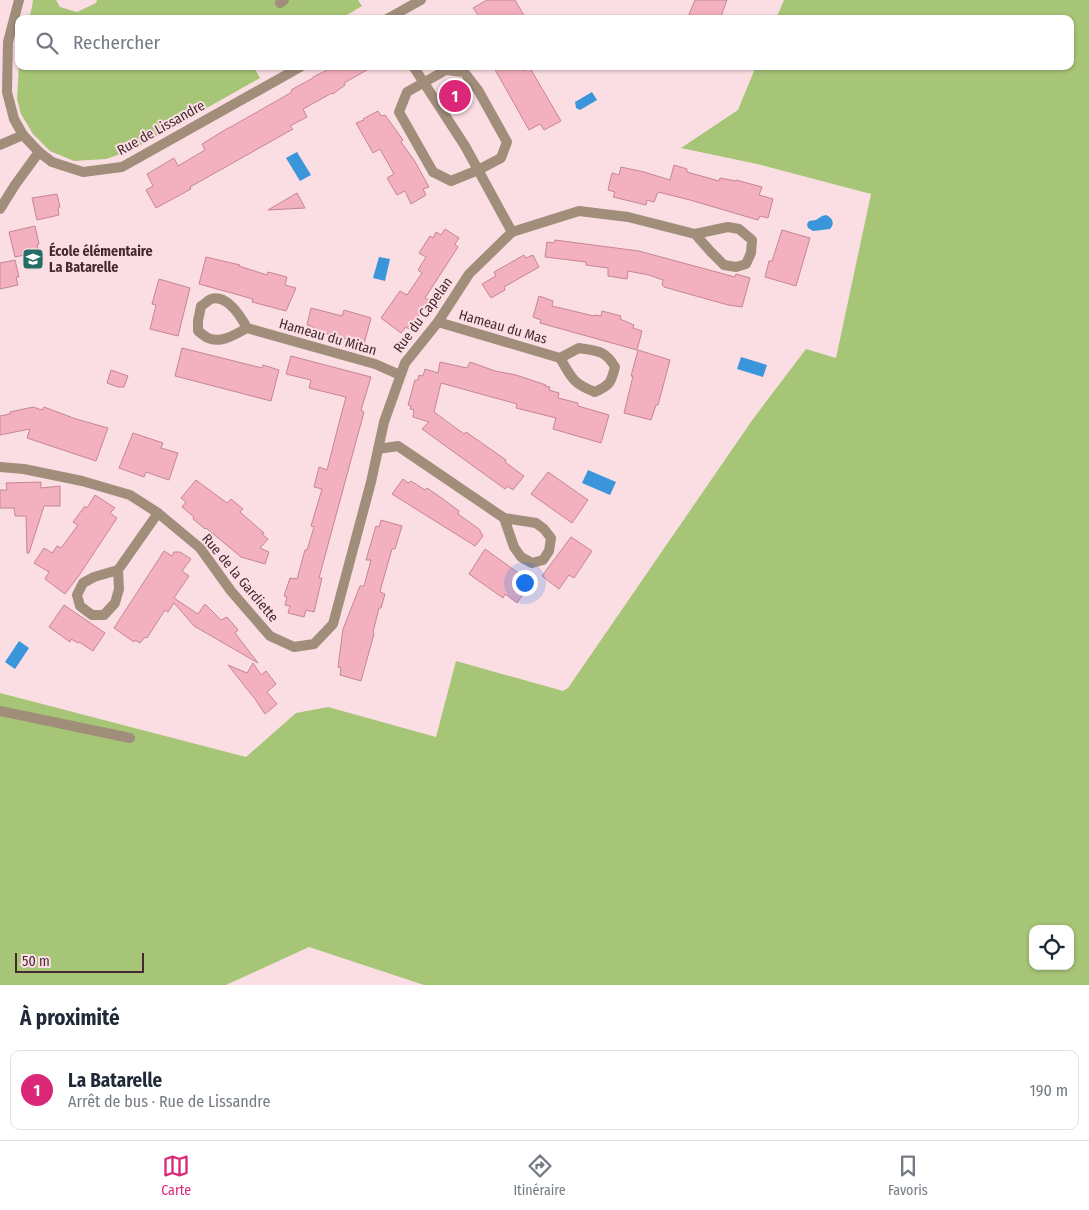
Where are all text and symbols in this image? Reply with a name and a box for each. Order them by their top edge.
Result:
search box [15,15,1074,70]
icon: search [33,29,61,57]
text: Rechercher [73,31,160,54]
pin: 1 [439,77,471,115]
street label: Rue de Lissandre [114,97,208,159]
place label: École élémentaire La Batarelle [49,242,153,276]
school or university icon: École élémentaire La Batarelle [21,247,45,271]
street label: Rue du Capelan [390,274,456,356]
street label: Hameau du Mas [457,306,549,348]
street label: Hameau du Mitan [277,315,379,359]
street label: Rue de la Gardiette [198,530,282,626]
your location [512,570,538,596]
map controls [1029,925,1074,970]
button: locate [1029,925,1074,970]
scale bar [15,950,144,973]
text: 50 m [22,953,50,970]
text: À proximité [20,1005,120,1031]
text: La Batarelle [68,1069,162,1092]
text: 1 [34,1081,40,1100]
text: 190 m [1030,1081,1068,1100]
text: Arrêt de bus · Rue de Lissandre [68,1092,270,1111]
tab: Carte [161,1152,191,1199]
tab: Itinéraire [513,1152,566,1199]
tab: Favoris [888,1152,928,1199]

